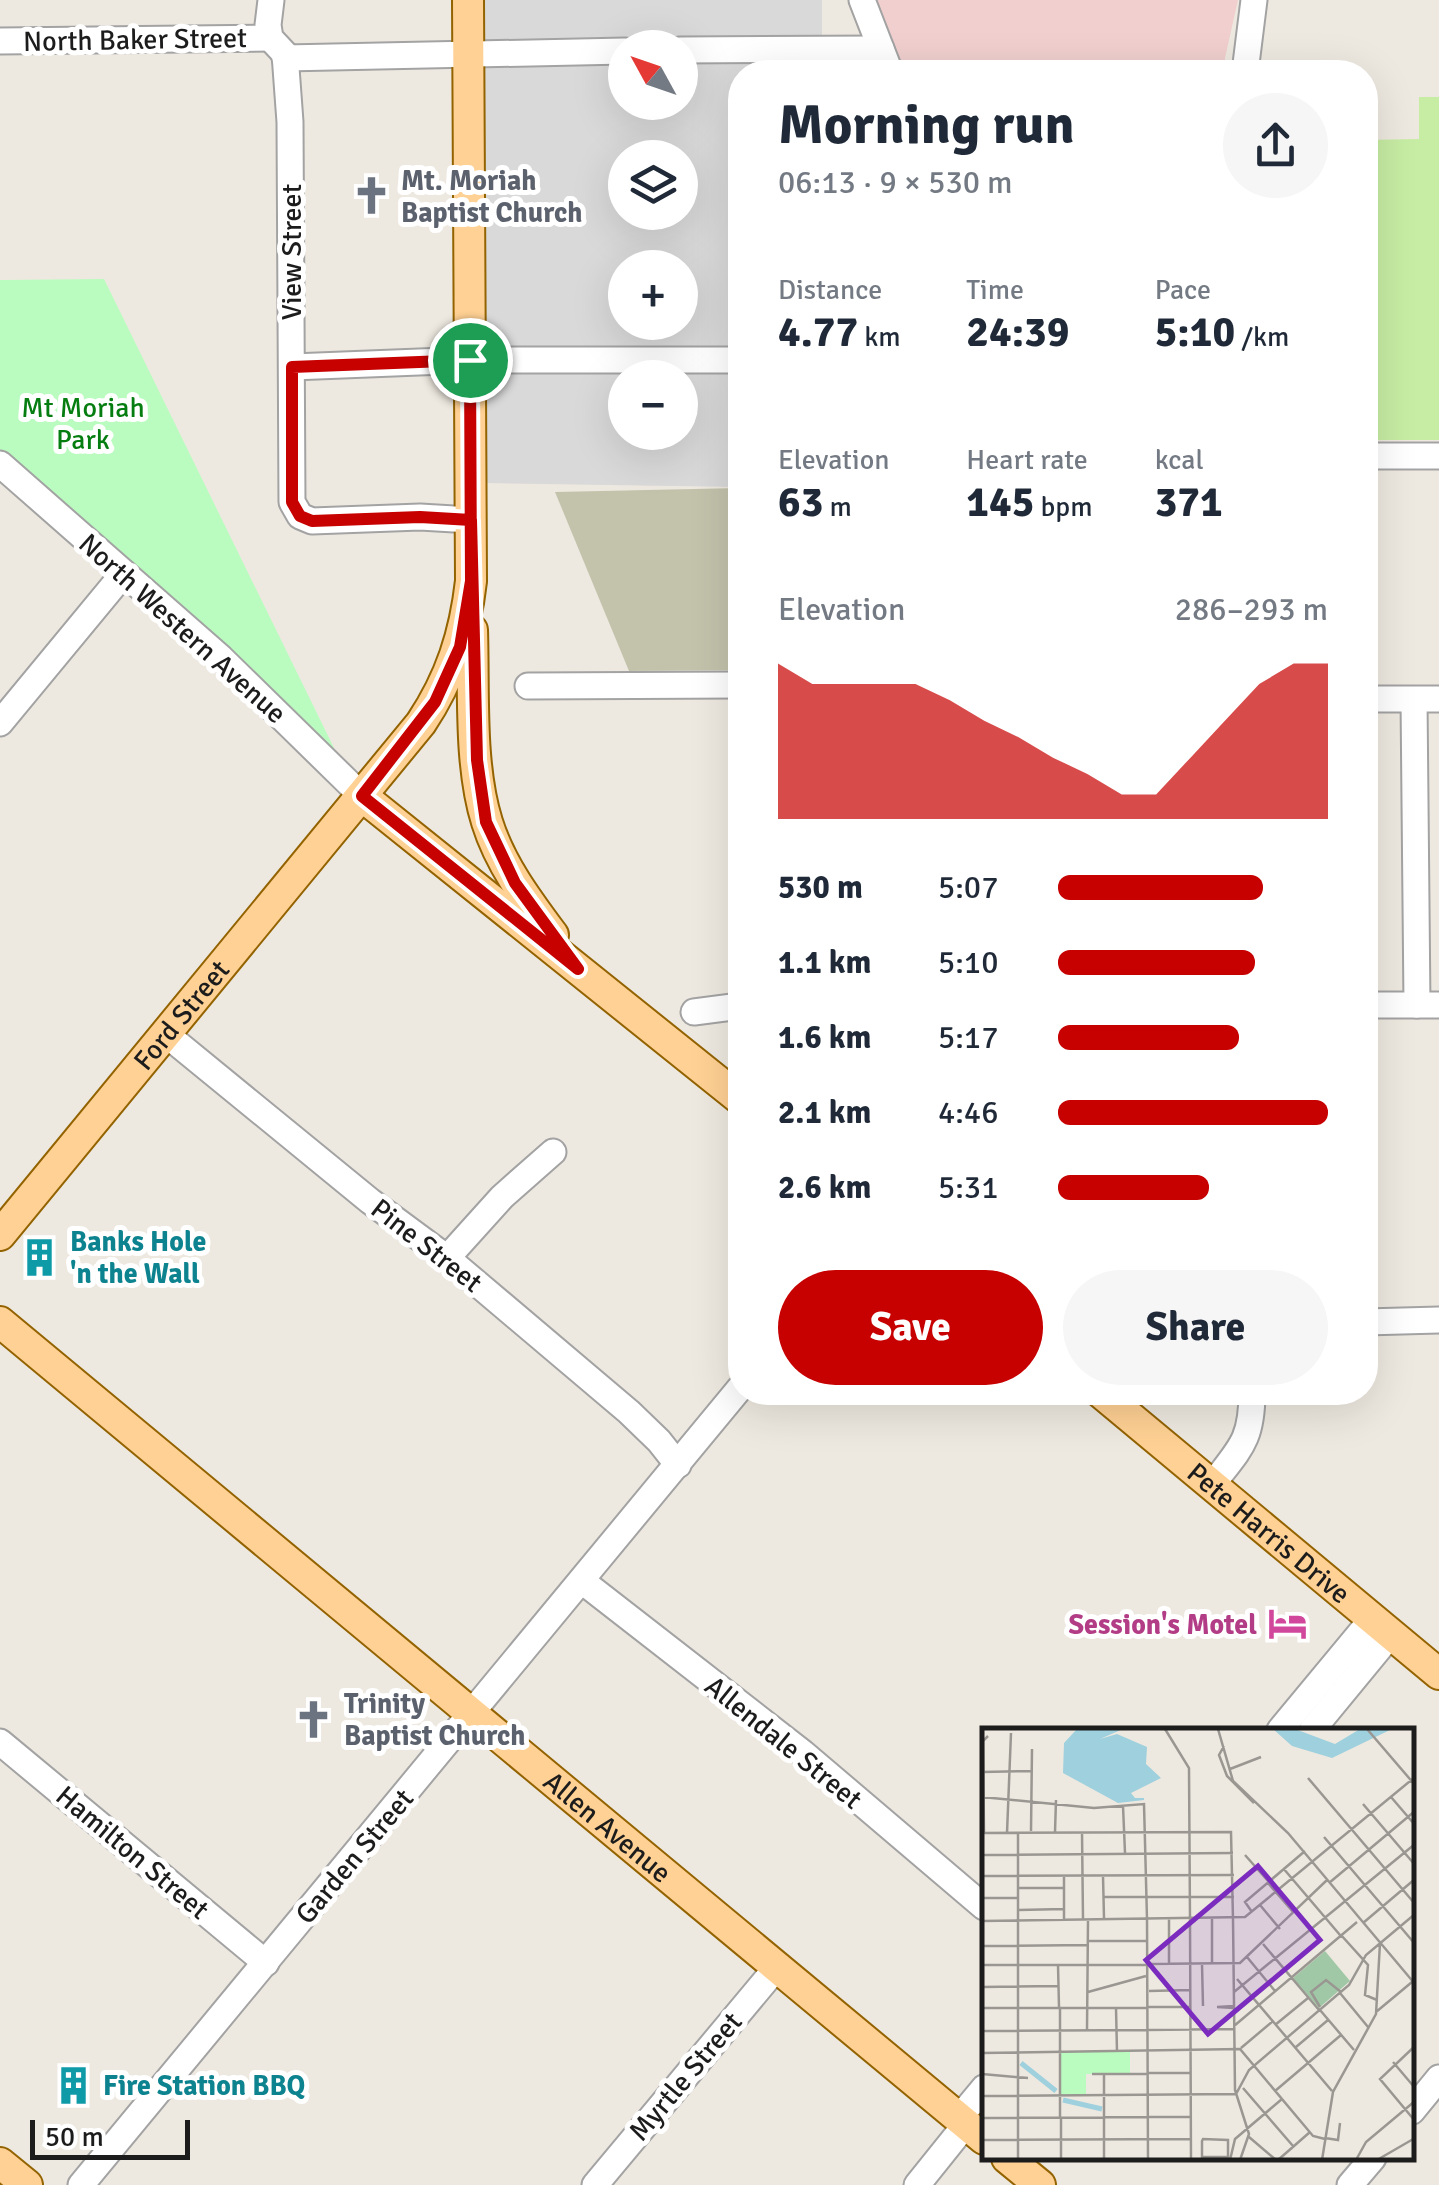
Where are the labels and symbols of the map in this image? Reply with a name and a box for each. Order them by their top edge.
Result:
street label: North Baker Street [23,21,247,59]
north arrow [608,30,698,120]
place label: Mt. Moriah Baptist Church [401,164,582,230]
church icon: Mt. Moriah Baptist Church [350,175,392,217]
street label: View Street [275,183,309,320]
pin [428,318,513,403]
park label: Mt Moriah Park [21,391,145,457]
street label: North Western Avenue [72,527,293,731]
street label: Ford Street [127,953,237,1077]
street label: Pine Street [364,1192,489,1300]
place label: Banks Hole 'n the Wall [70,1225,206,1291]
building icon: Banks Hole 'n the Wall [19,1236,61,1278]
street label: Pete Harris Drive [1180,1456,1357,1611]
hotel icon: Session's Motel [1266,1603,1308,1645]
place label: Session's Motel [1068,1608,1257,1642]
street label: Allendale Street [698,1669,869,1817]
place label: Trinity Baptist Church [344,1687,525,1753]
church icon: Trinity Baptist Church [293,1698,335,1740]
inset map [982,1728,1414,2160]
street label: Allen Avenue [536,1765,678,1890]
street label: Hamilton Street [49,1779,216,1927]
street label: Garden Street [289,1782,421,1931]
street label: Myrtle Street [622,2005,750,2148]
building icon: Fire Station BBQ [52,2064,94,2106]
place label: Fire Station BBQ [103,2069,305,2103]
scale bar [30,2115,190,2160]

